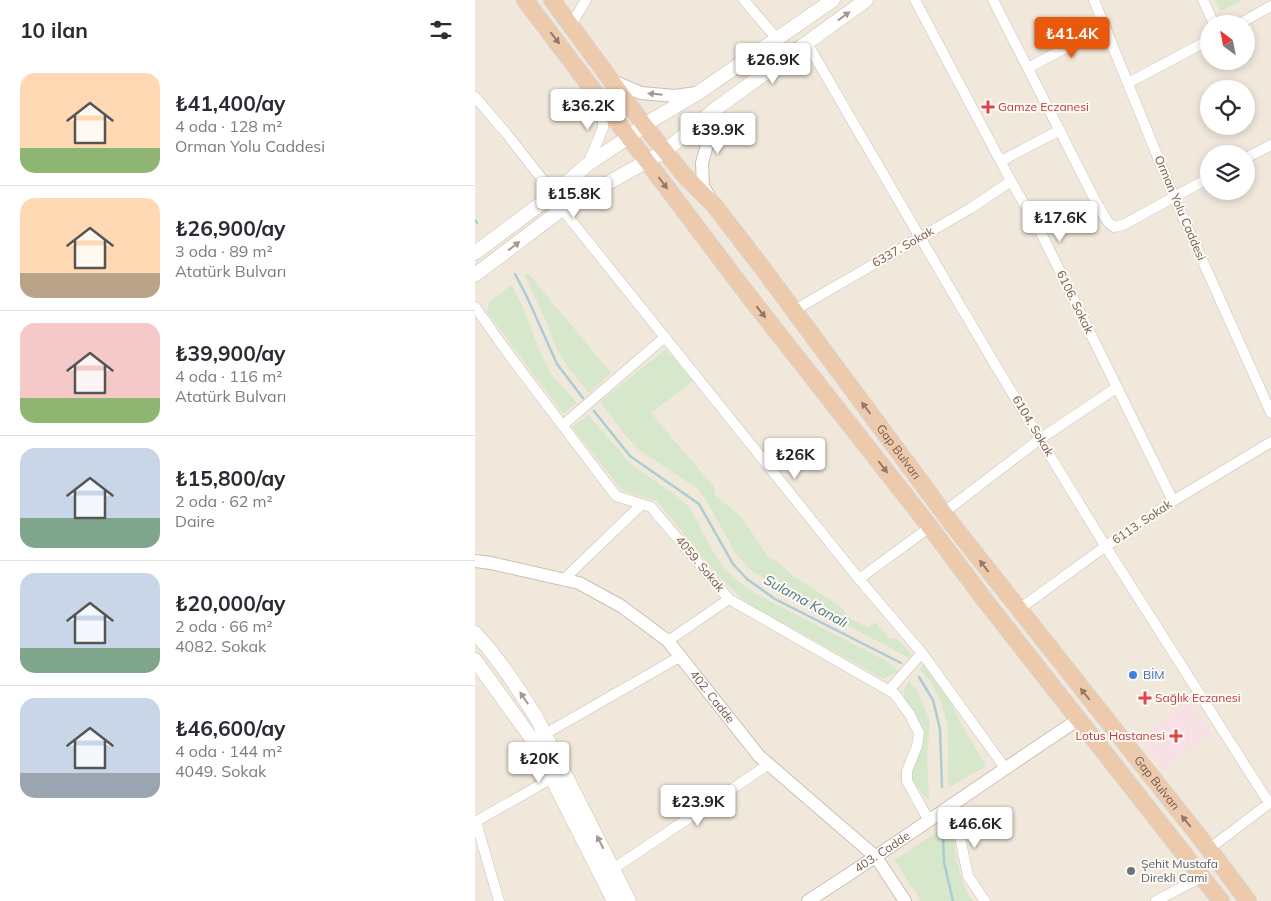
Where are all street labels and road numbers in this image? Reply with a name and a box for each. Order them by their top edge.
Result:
street label: Orman Yolu Caddesi [1152,153,1209,263]
street label: 6337. Sokak [869,223,937,270]
street label: 6106. Sokak [1054,268,1098,337]
street label: 6104. Sokak [1009,393,1058,460]
street label: Gap Bulvarı [874,421,924,482]
street label: 6113. Sokak [1109,496,1175,547]
street label: 4059. Sokak [673,533,729,595]
street label: 402. Cadde [687,667,738,726]
street label: Gap Bulvarı [1131,753,1183,813]
street label: 403. Cadde [851,828,913,876]

